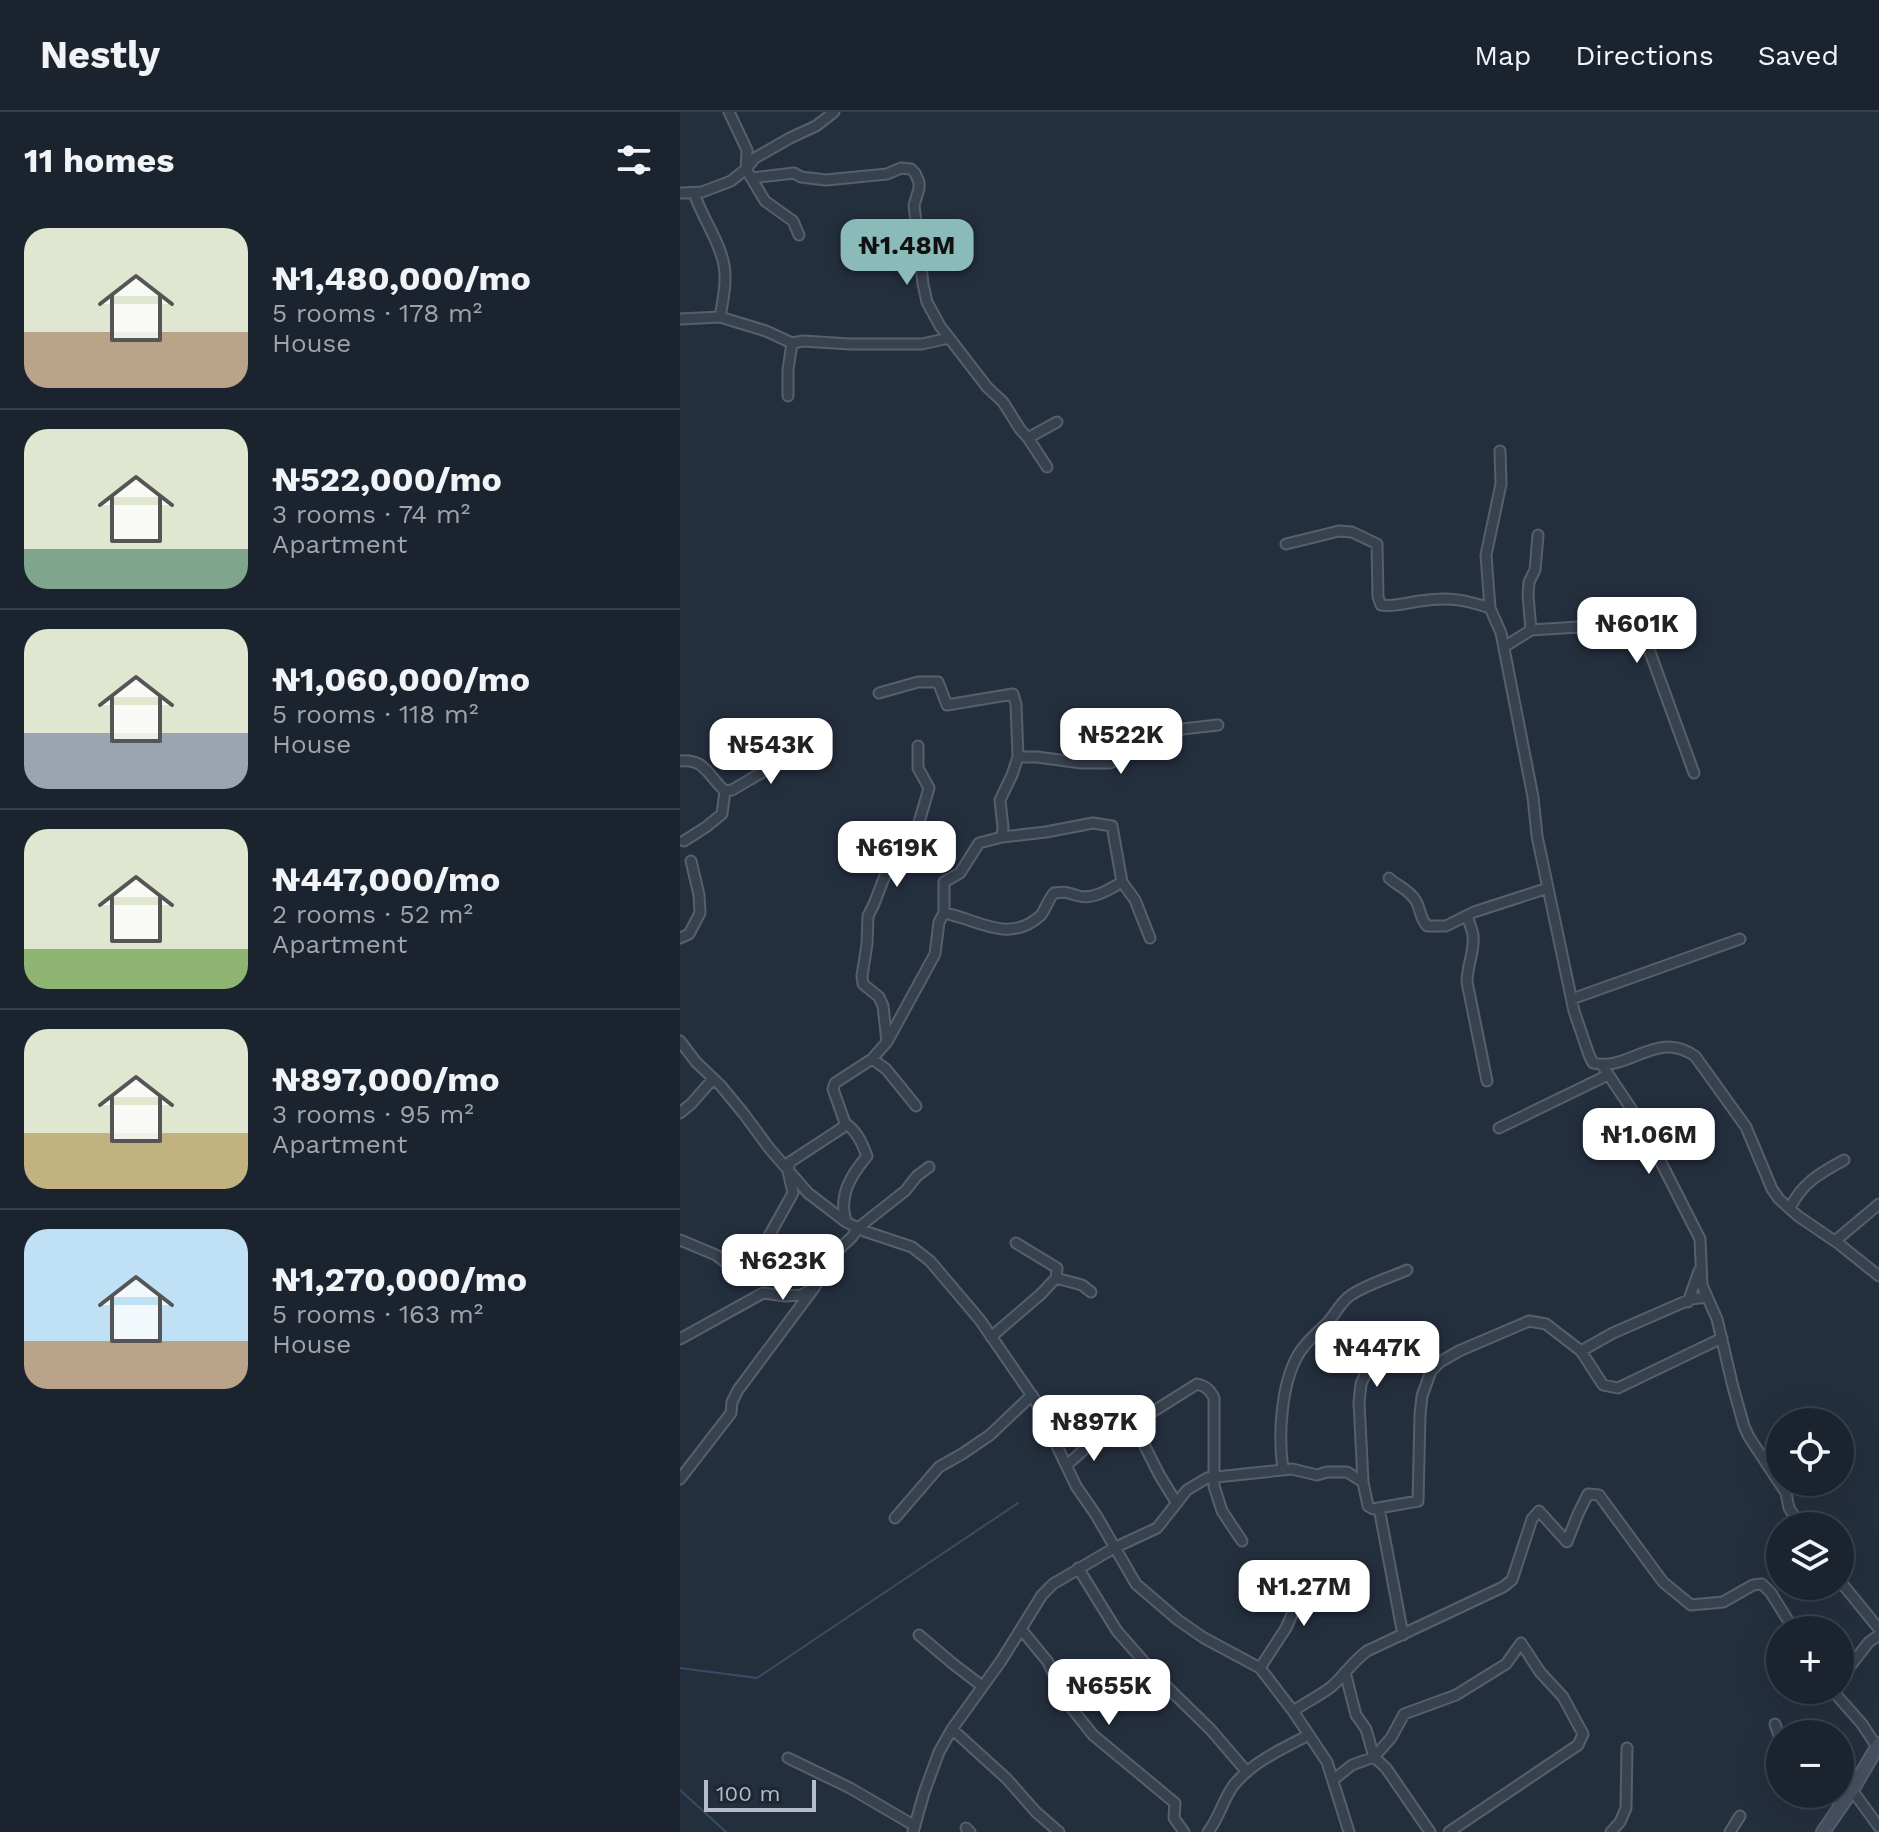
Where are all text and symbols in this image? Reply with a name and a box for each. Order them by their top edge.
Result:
text: Nestly [40,33,160,77]
text: Map [1474,39,1531,72]
text: Directions [1575,39,1714,72]
text: Saved [1758,39,1839,72]
icon: filters [612,138,656,182]
text: 11 homes [24,140,174,180]
pin: ₦1.48M [842,219,972,287]
text: ₦1.48M [859,230,955,260]
text: ₦1,480,000/mo [272,258,531,298]
icon: home [88,260,184,356]
text: 5 rooms · 178 m² [272,298,482,328]
text: House [272,328,351,358]
text: ₦522,000/mo [272,459,502,499]
icon: home [88,461,184,557]
text: 3 rooms · 74 m² [272,499,470,529]
text: Apartment [272,529,408,559]
pin: ₦601K [1581,597,1693,665]
text: ₦601K [1595,608,1679,638]
text: ₦1,060,000/mo [272,659,530,699]
icon: home [88,661,184,757]
text: 5 rooms · 118 m² [272,699,478,729]
pin: ₦522K [1065,708,1177,776]
pin: ₦543K [715,718,827,786]
text: ₦522K [1078,719,1164,749]
text: House [272,729,351,759]
text: ₦543K [728,729,814,759]
pin: ₦619K [841,821,953,889]
text: ₦619K [856,832,938,862]
text: ₦447,000/mo [272,859,500,899]
icon: home [88,861,184,957]
text: 2 rooms · 52 m² [272,899,473,929]
text: Apartment [272,929,408,959]
text: ₦897,000/mo [272,1059,500,1099]
icon: home [88,1061,184,1157]
text: 3 rooms · 95 m² [272,1099,474,1129]
pin: ₦1.06M [1584,1108,1714,1176]
text: ₦1.06M [1601,1119,1697,1149]
text: Apartment [272,1129,408,1159]
pin: ₦623K [727,1234,839,1302]
text: ₦623K [740,1245,826,1275]
text: ₦1,270,000/mo [272,1259,527,1299]
icon: home [88,1261,184,1357]
text: 5 rooms · 163 m² [272,1299,483,1329]
pin: ₦447K [1321,1321,1433,1389]
text: House [272,1329,351,1359]
text: ₦447K [1333,1332,1421,1362]
pin: ₦897K [1038,1395,1150,1463]
text: ₦897K [1051,1406,1137,1436]
map controls [1766,1408,1854,1808]
button: locate [1766,1408,1854,1496]
button: layers [1766,1512,1854,1600]
pin: ₦1.27M [1239,1560,1369,1628]
text: ₦1.27M [1257,1571,1351,1601]
button: + [1766,1616,1854,1704]
pin: ₦655K [1053,1659,1165,1727]
text: ₦655K [1066,1670,1152,1700]
button: − [1766,1720,1854,1808]
scale bar [704,1776,816,1812]
text: 100 m [716,1781,780,1806]

